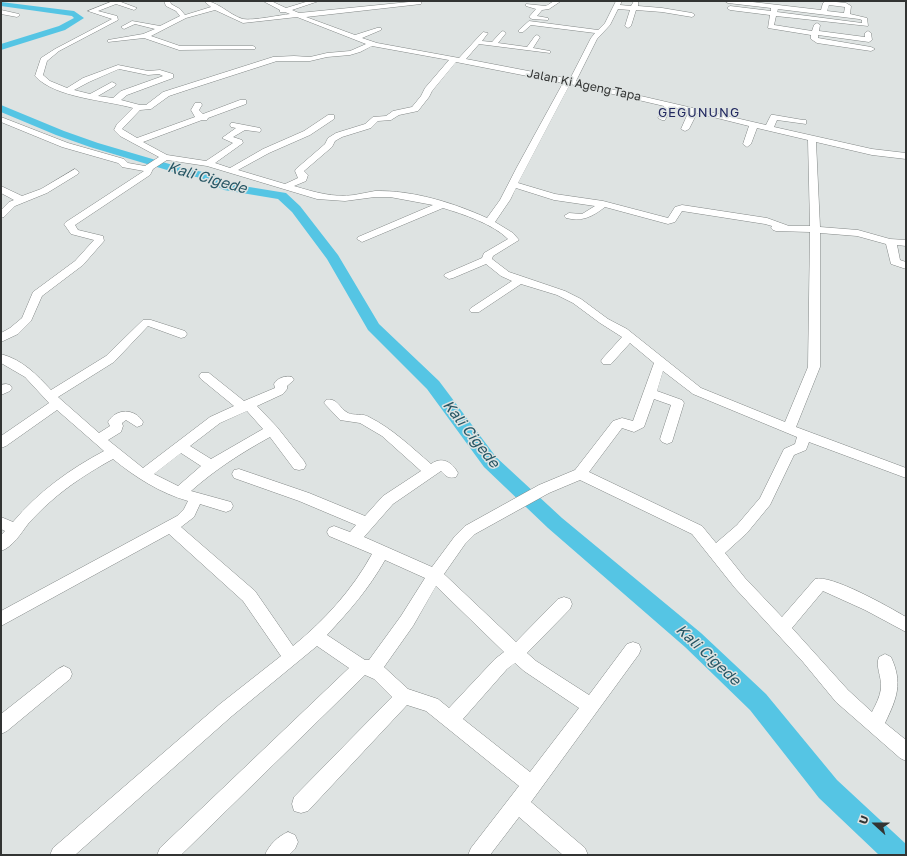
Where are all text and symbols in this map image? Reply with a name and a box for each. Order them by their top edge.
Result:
street label: Jalan Ki Ageng Tapa [526,66,642,104]
district label: GEGUNUNG [658,105,740,121]
water label: Kali Cigede [165,158,249,198]
water label: Kali Cigede [439,396,503,472]
water label: Kali Cigede [672,621,744,689]
north arrow [855,804,895,844]
text: U [856,813,871,826]

